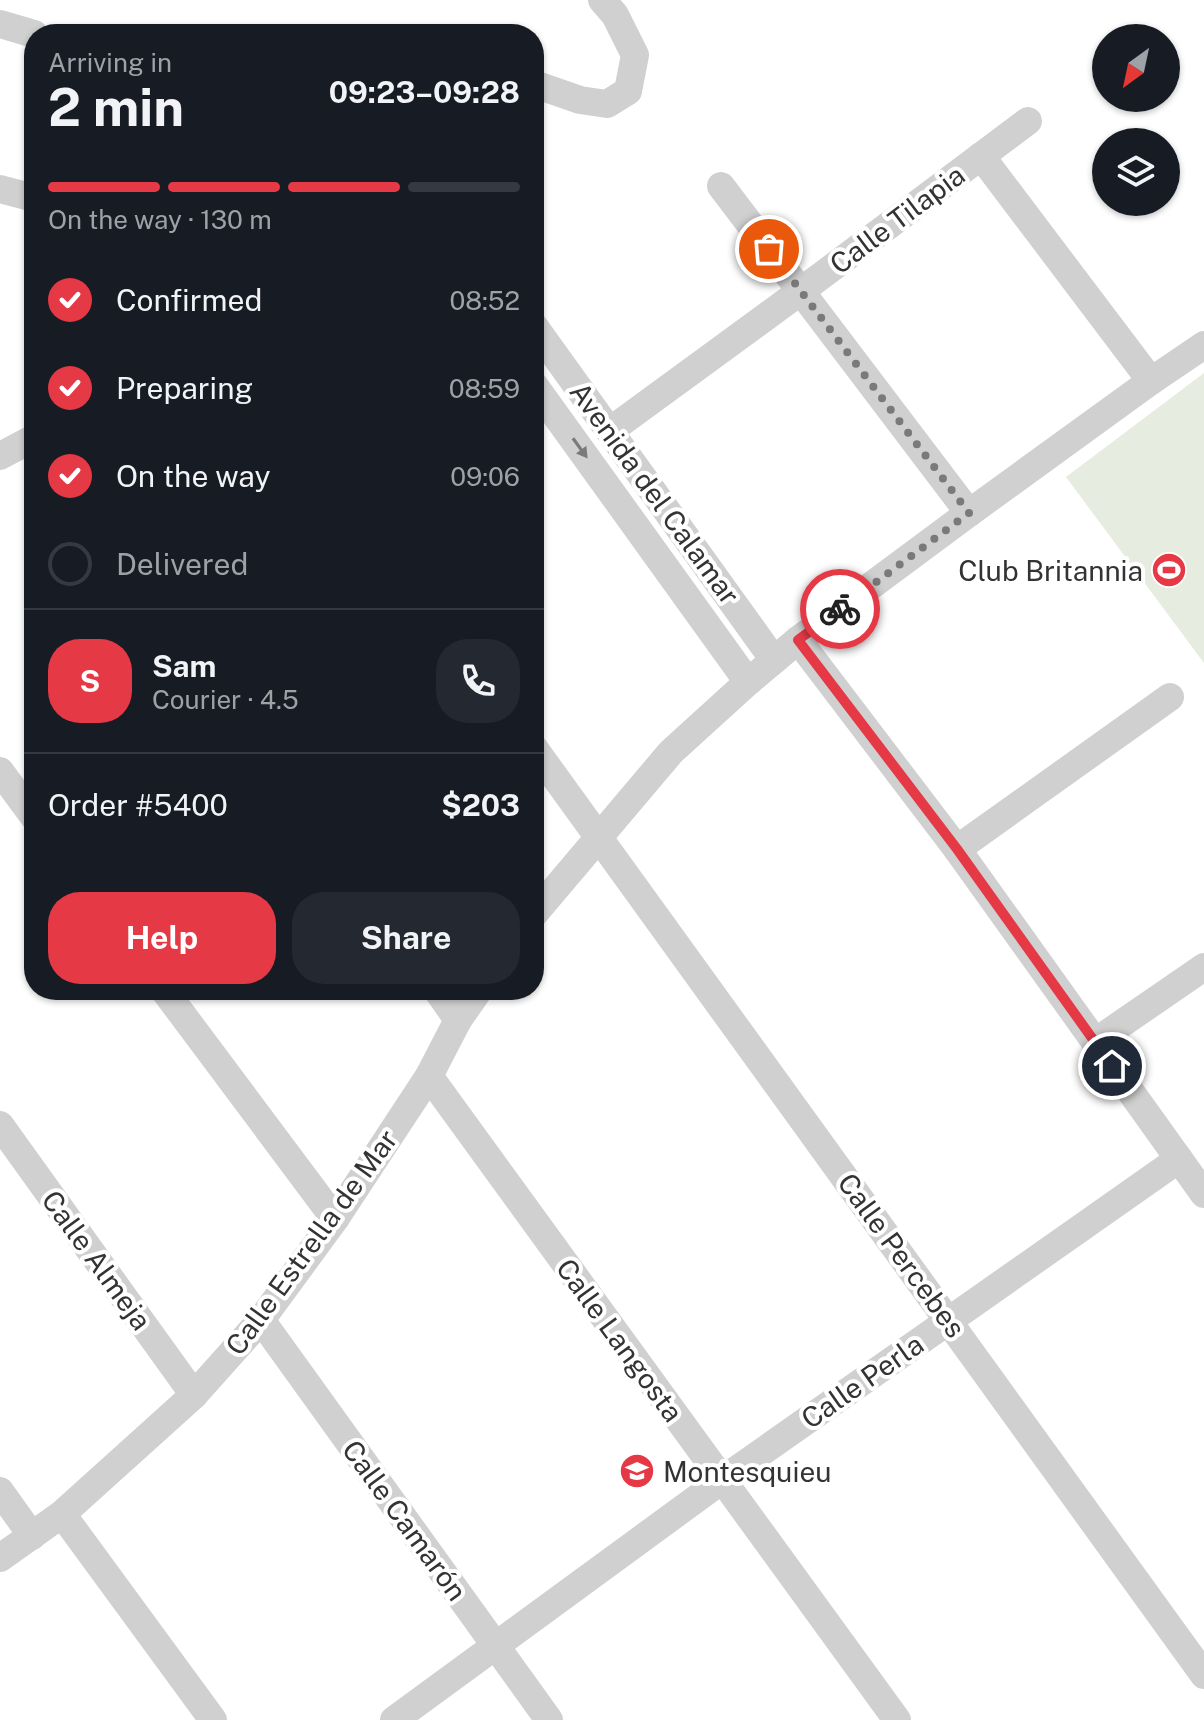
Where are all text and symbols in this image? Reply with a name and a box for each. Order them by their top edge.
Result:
north arrow [1092,24,1180,112]
map controls [1092,24,1180,216]
text: Arriving in [48,47,172,78]
text: 09:23–09:28 [329,74,520,110]
text: 2 min [48,77,184,138]
button: layers [1092,128,1180,216]
street label: Calle Tilapia [823,158,971,280]
text: On the way · 130 m [48,204,272,235]
pin [735,215,803,283]
icon: bag [747,227,791,271]
icon: check [48,278,92,322]
text: Confirmed [116,282,262,318]
text: 08:52 [449,285,520,316]
icon: check [48,366,92,410]
text: Preparing [116,370,253,406]
text: 08:59 [449,373,520,404]
street label: Avenida del Calamar [563,376,747,610]
one-way arrow [571,438,587,459]
icon: check [48,454,92,498]
text: On the way [116,458,270,494]
text: 09:06 [450,461,520,492]
text: Delivered [116,546,248,582]
sports icon: Club Britannia [1150,551,1188,589]
place label: Club Britannia [958,554,1143,587]
courier [800,569,880,649]
icon: bike [818,587,862,631]
button: phone [436,639,520,723]
text: Sam [152,648,216,684]
text: S [80,663,100,699]
text: Courier · 4.5 [152,684,299,715]
text: Order #5400 [48,787,228,823]
text: $203 [441,787,520,823]
button: Help [48,892,276,984]
button: Share [292,892,520,984]
pin [1078,1032,1146,1100]
icon: home [1090,1044,1134,1088]
street label: Calle Estrella de Mar [218,1123,404,1361]
street label: Calle Percebes [831,1167,973,1343]
street label: Calle Almeja [35,1184,159,1336]
street label: Calle Langosta [550,1252,690,1428]
street label: Calle Perla [795,1327,929,1435]
street label: Calle Camarón [336,1434,474,1606]
school or university icon: Montesquieu [618,1452,656,1490]
place label: Montesquieu [663,1455,832,1488]

